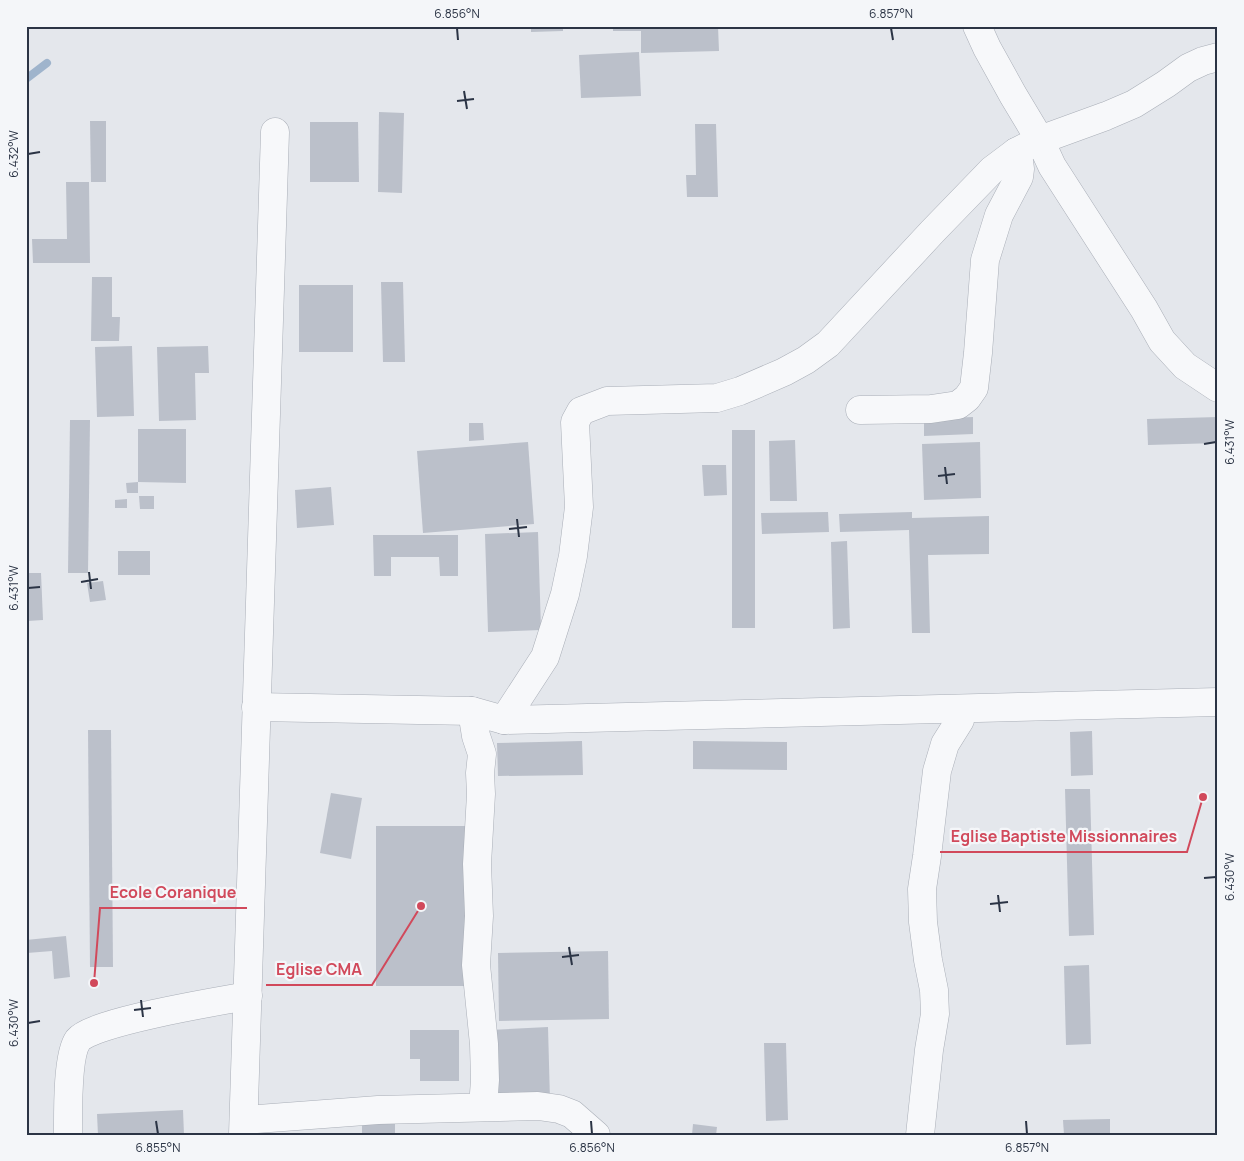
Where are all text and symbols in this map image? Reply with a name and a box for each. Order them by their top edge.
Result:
text: 6.856°N [434,5,480,22]
text: 6.857°N [869,5,913,22]
text: 6.432°W [5,129,22,178]
text: 6.431°W [1221,418,1238,465]
text: 6.431°W [5,564,22,611]
callout: Eglise Baptiste Missionnaires [940,821,1187,852]
text: Eglise Baptiste Missionnaires [951,825,1178,847]
text: 6.430°W [1221,852,1238,901]
callout: Ecole Coranique [100,877,247,908]
text: Ecole Coranique [110,881,237,903]
callout: Eglise CMA [266,954,372,985]
text: Eglise CMA [276,958,362,980]
text: 6.430°W [5,998,22,1047]
text: 6.855°N [136,1139,180,1156]
text: 6.856°N [569,1139,615,1156]
text: 6.857°N [1005,1139,1049,1156]

